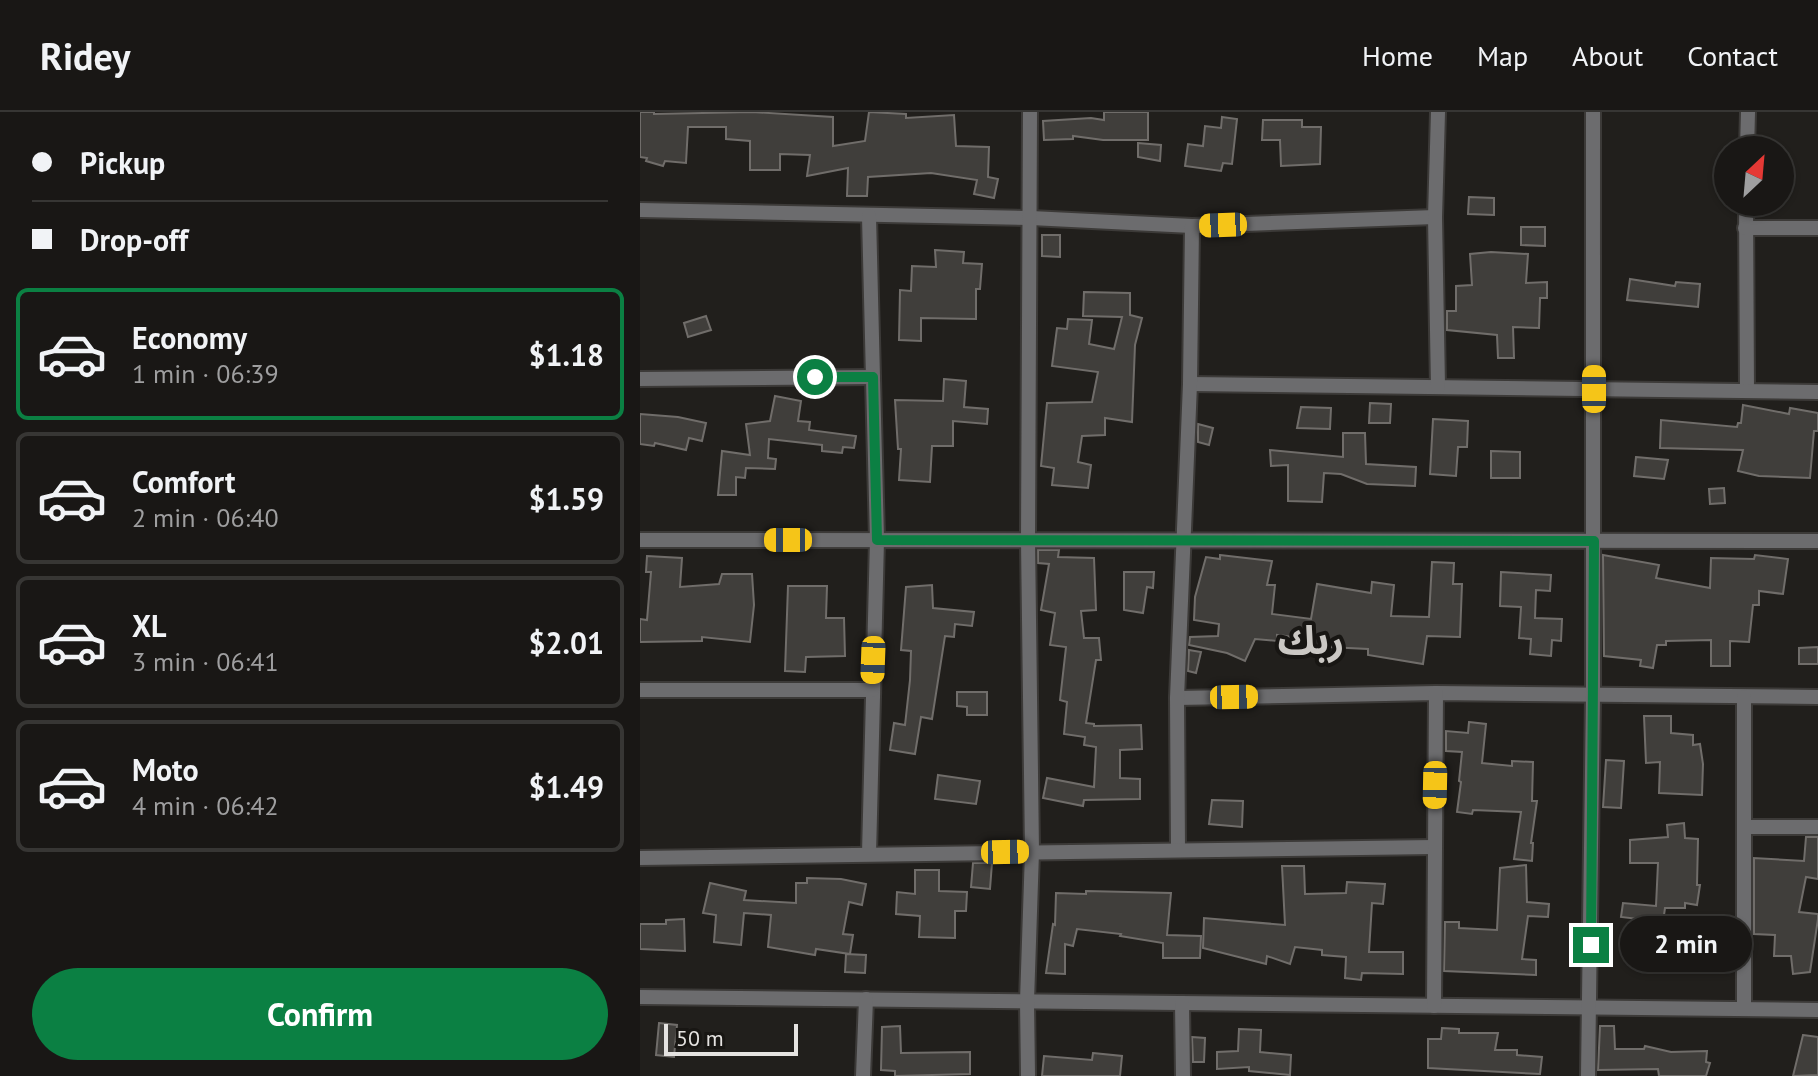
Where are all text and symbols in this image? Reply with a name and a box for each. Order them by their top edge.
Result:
text: Ridey [40,31,131,80]
text: Home [1362,37,1433,74]
text: Map [1477,37,1528,74]
text: About [1572,37,1643,74]
text: Contact [1687,37,1778,74]
north arrow [1714,136,1794,216]
map controls [1714,136,1794,216]
text: Pickup [80,143,165,182]
car [1199,212,1247,238]
text: Drop-off [80,220,188,259]
icon: car [36,318,108,390]
text: Economy [132,318,247,357]
text: $1.18 [529,335,604,374]
text: 1 min · 06:39 [132,357,279,390]
route start [797,359,833,395]
car [1582,365,1606,413]
icon: car [36,462,108,534]
text: Comfort [132,462,235,501]
text: $1.59 [529,479,604,518]
text: 2 min · 06:40 [132,501,279,534]
car [764,528,812,552]
icon: car [36,606,108,678]
text: XL [132,606,166,645]
district label: ربك [1278,613,1344,665]
text: $2.01 [529,623,604,662]
car [860,636,886,684]
text: 3 min · 06:41 [132,645,279,678]
car [1210,685,1258,709]
icon: car [36,750,108,822]
text: Moto [132,750,199,789]
car [1423,761,1447,809]
text: $1.49 [529,767,604,806]
text: 4 min · 06:42 [132,789,279,822]
car [981,840,1029,864]
callout: 2 min [1619,917,1751,973]
route end [1573,927,1609,963]
text: 2 min [1654,927,1718,960]
button: Confirm [32,968,608,1060]
scale bar [664,1020,798,1056]
text: 50 m [676,1024,724,1052]

